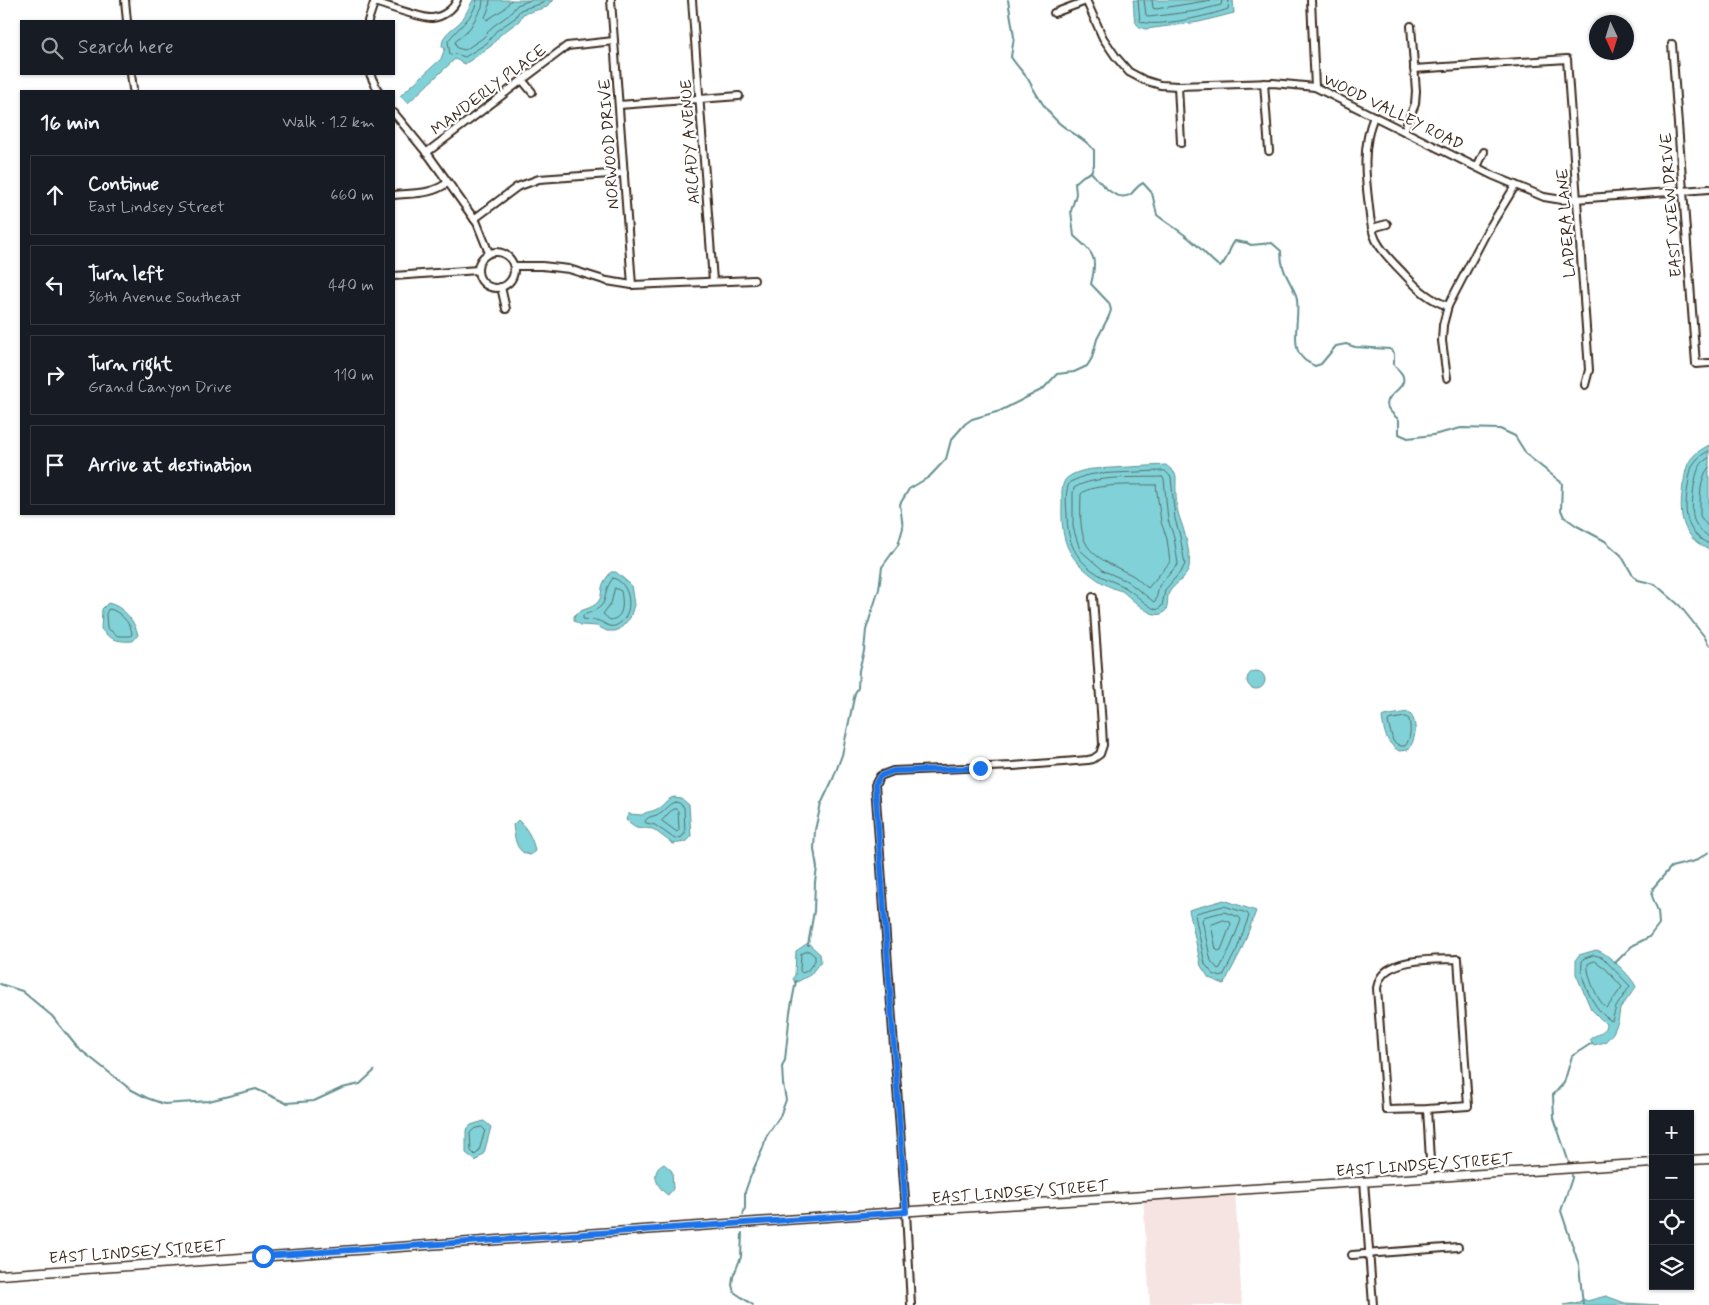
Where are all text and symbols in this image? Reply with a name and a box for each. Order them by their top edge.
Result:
north arrow [1589,15,1634,60]
search box [20,20,395,75]
icon: search [38,34,66,62]
text: Search here [78,35,174,60]
street label: MANDERLY PLACE [427,40,551,141]
street label: WOOD VALLEY ROAD [1320,69,1467,155]
street label: NORWOOD DRIVE [594,78,625,210]
street label: ARCADY AVENUE [676,79,705,205]
text: 16 min [40,109,100,137]
text: Walk · 1.2 km [282,112,375,133]
street label: EAST VIEW DRIVE [1656,132,1687,278]
street label: LADERA LANE [1552,167,1581,278]
text: Continue [88,172,159,197]
icon: ahead [41,181,69,209]
text: 660 m [330,185,374,206]
text: East Lindsey Street [88,197,225,218]
text: Turn left [88,262,164,287]
icon: left [41,271,69,299]
text: 440 m [328,275,374,296]
text: 36th Avenue Southeast [88,287,241,308]
text: Turn right [88,352,172,377]
icon: right [41,361,69,389]
text: 110 m [333,365,374,386]
text: Grand Canyon Drive [88,377,232,398]
icon: arrive [41,451,69,479]
text: Arrive at destination [88,453,252,478]
route end [969,757,992,780]
map controls [1649,1110,1694,1290]
button: + [1649,1110,1694,1155]
street label: EAST LINDSEY STREET [1335,1149,1514,1182]
button: − [1649,1155,1694,1200]
street label: EAST LINDSEY STREET [931,1176,1110,1209]
button: locate [1649,1200,1694,1245]
street label: EAST LINDSEY STREET [48,1236,227,1269]
route start [252,1245,275,1268]
button: layers [1649,1245,1694,1290]

